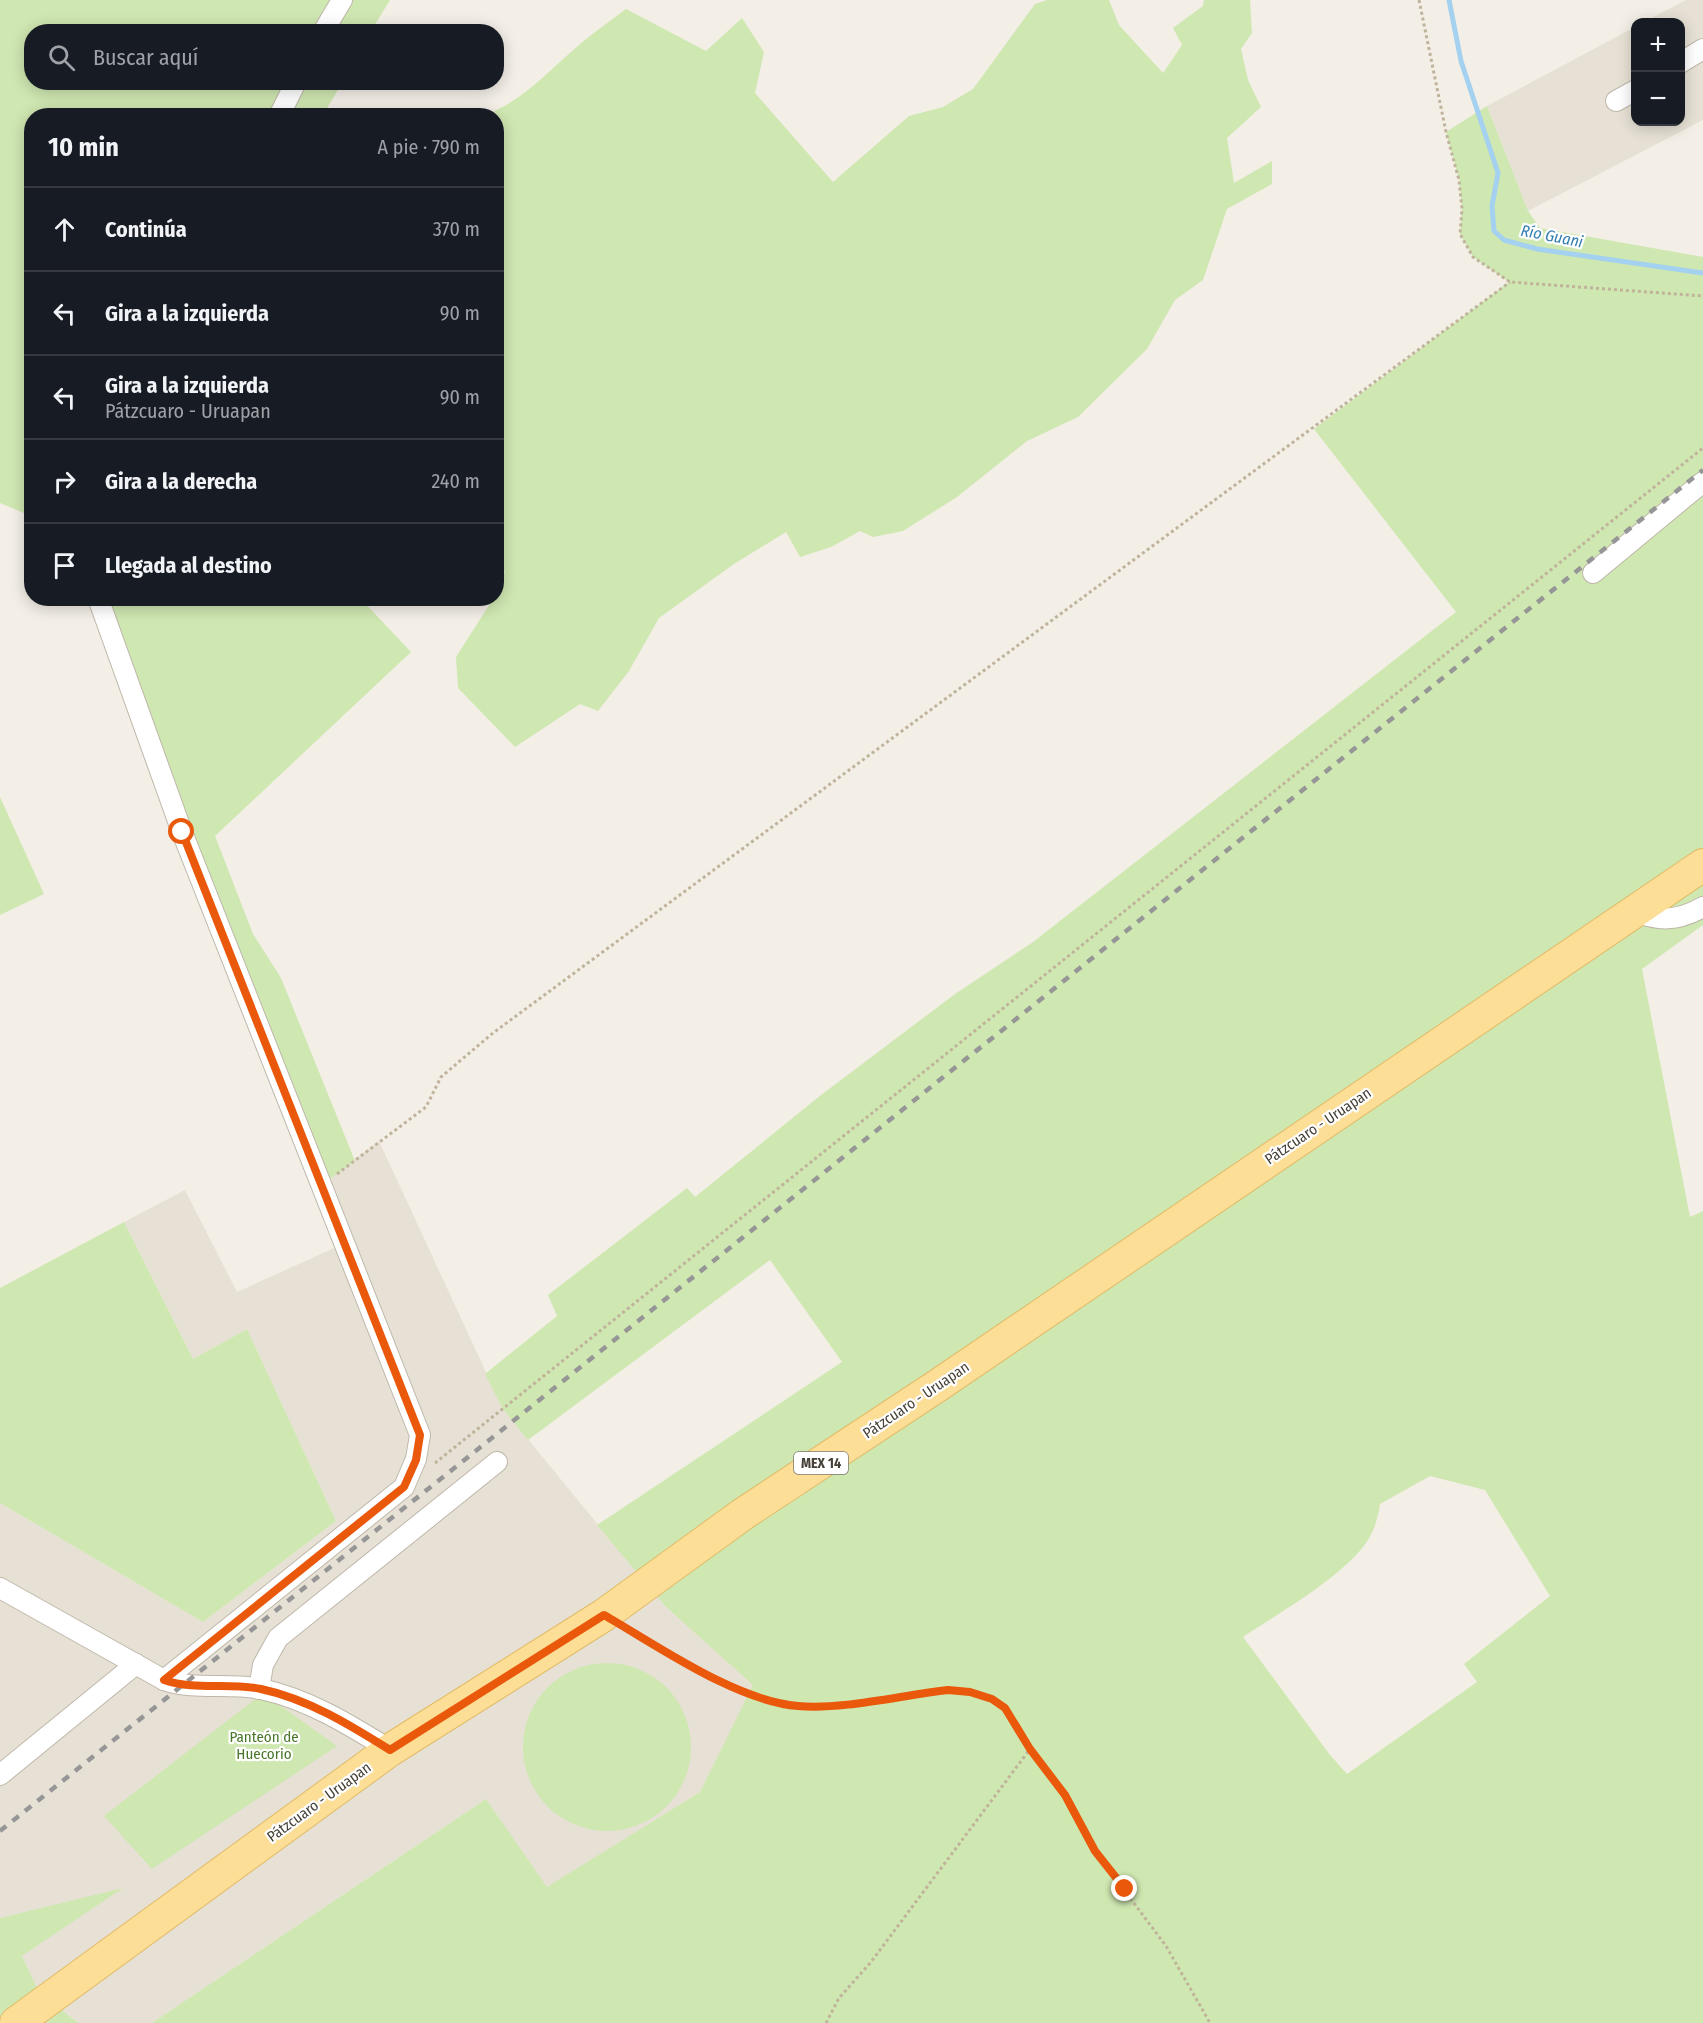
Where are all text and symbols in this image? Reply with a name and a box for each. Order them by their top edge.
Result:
map controls [1631,18,1685,126]
button: + [1631,18,1685,72]
search box [24,24,504,90]
icon: search [45,41,78,74]
text: Buscar aquí [93,44,198,71]
button: − [1631,72,1685,126]
text: 10 min [48,132,119,163]
text: A pie · 790 m [378,135,480,159]
icon: ahead [48,213,81,246]
text: Continúa [105,216,187,243]
text: 370 m [433,217,480,241]
water label: Río Guani [1519,221,1585,251]
icon: left [48,297,81,330]
text: Gira a la izquierda [105,300,269,327]
text: 90 m [440,301,480,325]
text: Gira a la izquierda [105,372,269,399]
icon: left [48,381,81,414]
text: 90 m [440,385,480,409]
text: Pátzcuaro - Uruapan [105,399,271,423]
icon: right [48,465,81,498]
text: Gira a la derecha [105,468,257,495]
text: 240 m [431,469,480,493]
icon: arrive [48,549,81,582]
text: Llegada al destino [105,552,272,579]
route start [168,818,194,844]
street label: Pátzcuaro - Uruapan [1261,1084,1375,1168]
street label: Pátzcuaro - Uruapan [859,1358,973,1442]
road number: MEX 14 [794,1452,848,1474]
park label: Panteón de Huecorio [229,1728,299,1763]
street label: Pátzcuaro - Uruapan [263,1758,375,1846]
route end [1111,1875,1137,1901]

